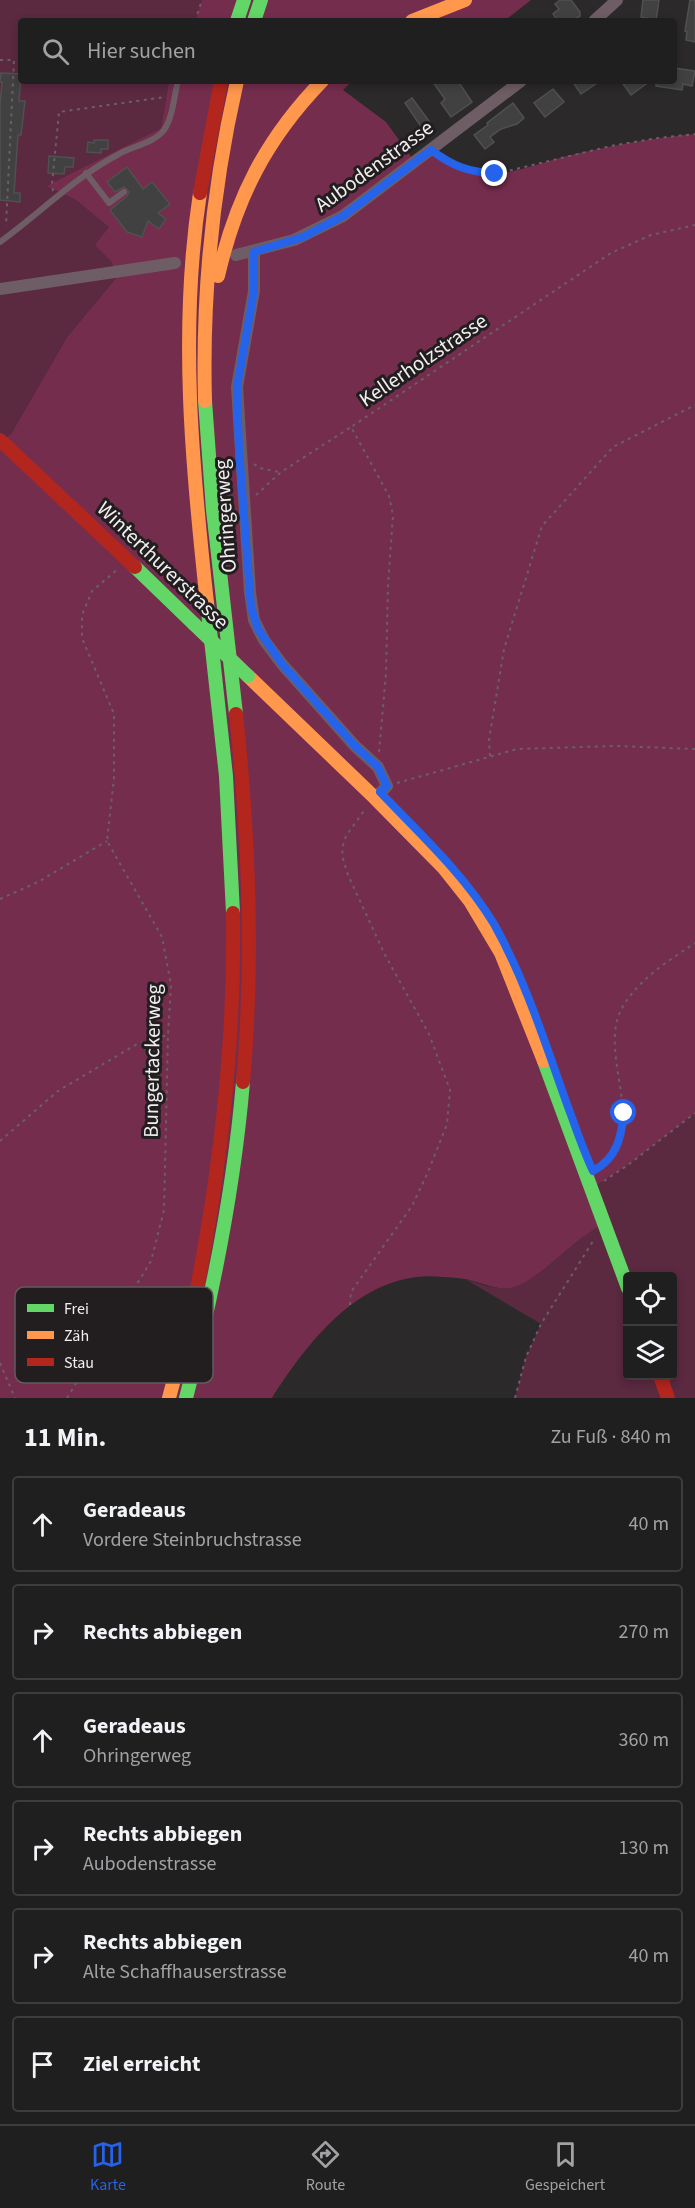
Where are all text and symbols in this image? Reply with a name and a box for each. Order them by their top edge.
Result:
search box [18,18,677,84]
icon: search [39,35,72,68]
text: Hier suchen [87,35,196,67]
street label: Aubodenstrasse [309,113,439,219]
route end [481,160,507,186]
street label: Kellerholzstrasse [353,306,493,414]
street label: Ohringerweg [206,458,244,574]
street label: Winterthurerstrasse [90,494,236,636]
street label: Bungertackerweg [136,983,168,1138]
route start [610,1099,636,1125]
map controls [623,1272,677,1380]
button: locate [623,1272,677,1326]
legend [15,1287,213,1383]
text: Frei [64,1298,89,1320]
text: Zäh [64,1325,89,1347]
button: layers [623,1326,677,1380]
text: Stau [64,1352,94,1374]
text: 11 Min. [24,1419,106,1456]
text: Zu Fuß · 840 m [550,1423,671,1451]
text: Geradeaus [83,1494,186,1526]
icon: ahead [26,1508,59,1541]
text: 40 m [629,1510,669,1538]
text: Vordere Steinbruchstrasse [83,1526,302,1554]
icon: right [26,1616,59,1649]
text: Rechts abbiegen [83,1616,242,1648]
text: 270 m [619,1618,669,1646]
text: Geradeaus [83,1710,186,1742]
icon: ahead [26,1724,59,1757]
text: 360 m [619,1726,669,1754]
text: Ohringerweg [83,1742,191,1770]
text: Rechts abbiegen [83,1818,242,1850]
icon: right [26,1832,59,1865]
text: 130 m [619,1834,669,1862]
text: Aubodenstrasse [83,1850,216,1878]
text: Rechts abbiegen [83,1926,242,1958]
icon: right [26,1940,59,1973]
text: 40 m [629,1942,669,1970]
text: Alte Schaffhauserstrasse [83,1958,287,1986]
icon: arrive [26,2048,59,2081]
text: Ziel erreicht [83,2048,201,2080]
tab: Karte [90,2138,126,2196]
tab: Route [306,2138,345,2196]
tab: Gespeichert [525,2138,605,2196]

